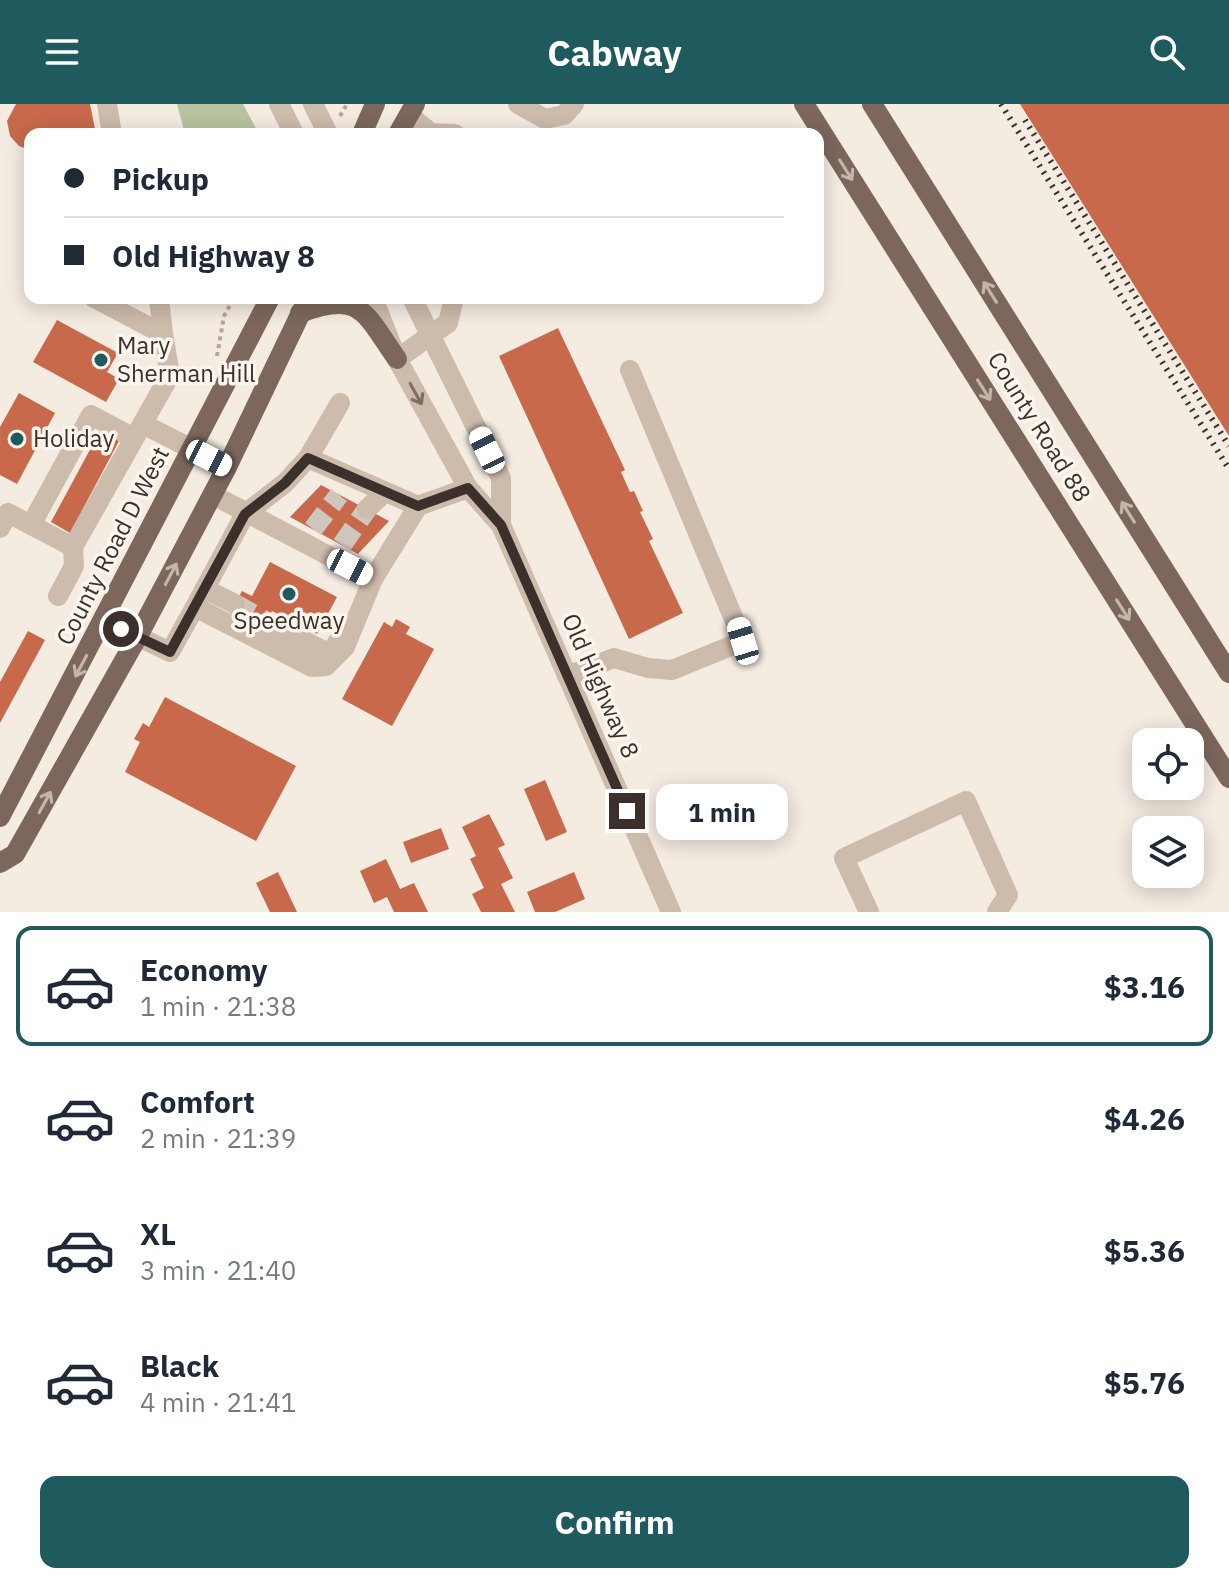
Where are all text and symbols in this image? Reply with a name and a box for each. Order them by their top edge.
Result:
text: Cabway [547,29,682,76]
icon: menu [40,30,84,74]
icon: search [1145,30,1189,74]
one-way arrow [838,158,854,181]
text: Pickup [112,159,209,198]
text: Old Highway 8 [112,236,315,275]
one-way arrow [981,281,997,304]
place label: Mary Sherman Hill [117,329,256,389]
street label: County Road 88 [981,345,1099,508]
marker: Mary Sherman Hill [92,351,110,369]
one-way arrow [977,378,993,401]
one-way arrow [409,382,425,406]
place label: Holiday [33,422,115,454]
car [466,423,508,477]
marker: Holiday [8,430,26,448]
car [182,436,236,480]
street label: County Road D West [48,441,176,650]
one-way arrow [1120,501,1136,524]
car [323,545,377,589]
one-way arrow [163,563,179,587]
marker: Speedway [280,585,298,603]
one-way arrow [1115,598,1131,621]
place label: Speedway [233,604,345,636]
street label: Old Highway 8 [555,608,647,763]
route start [103,611,139,647]
car [725,615,761,667]
one-way arrow [72,654,88,678]
map controls [1132,728,1204,888]
button: locate [1132,728,1204,800]
callout: 1 min [655,783,787,839]
one-way arrow [38,790,53,814]
route end [609,793,645,829]
text: 1 min [688,795,756,829]
button: layers [1132,816,1204,888]
icon: car [44,950,116,1022]
text: Economy [140,950,268,989]
text: $3.16 [1104,967,1185,1006]
text: 1 min · 21:38 [140,989,296,1023]
icon: car [44,1082,116,1154]
text: Comfort [140,1082,255,1121]
text: $4.26 [1104,1099,1185,1138]
text: 2 min · 21:39 [140,1121,296,1155]
icon: car [44,1214,116,1286]
text: XL [140,1214,176,1253]
text: $5.36 [1104,1231,1185,1270]
text: 3 min · 21:40 [140,1253,296,1287]
icon: car [44,1346,116,1418]
text: Black [140,1346,219,1385]
text: $5.76 [1104,1363,1185,1402]
text: 4 min · 21:41 [140,1385,296,1419]
button: Confirm [40,1476,1189,1568]

